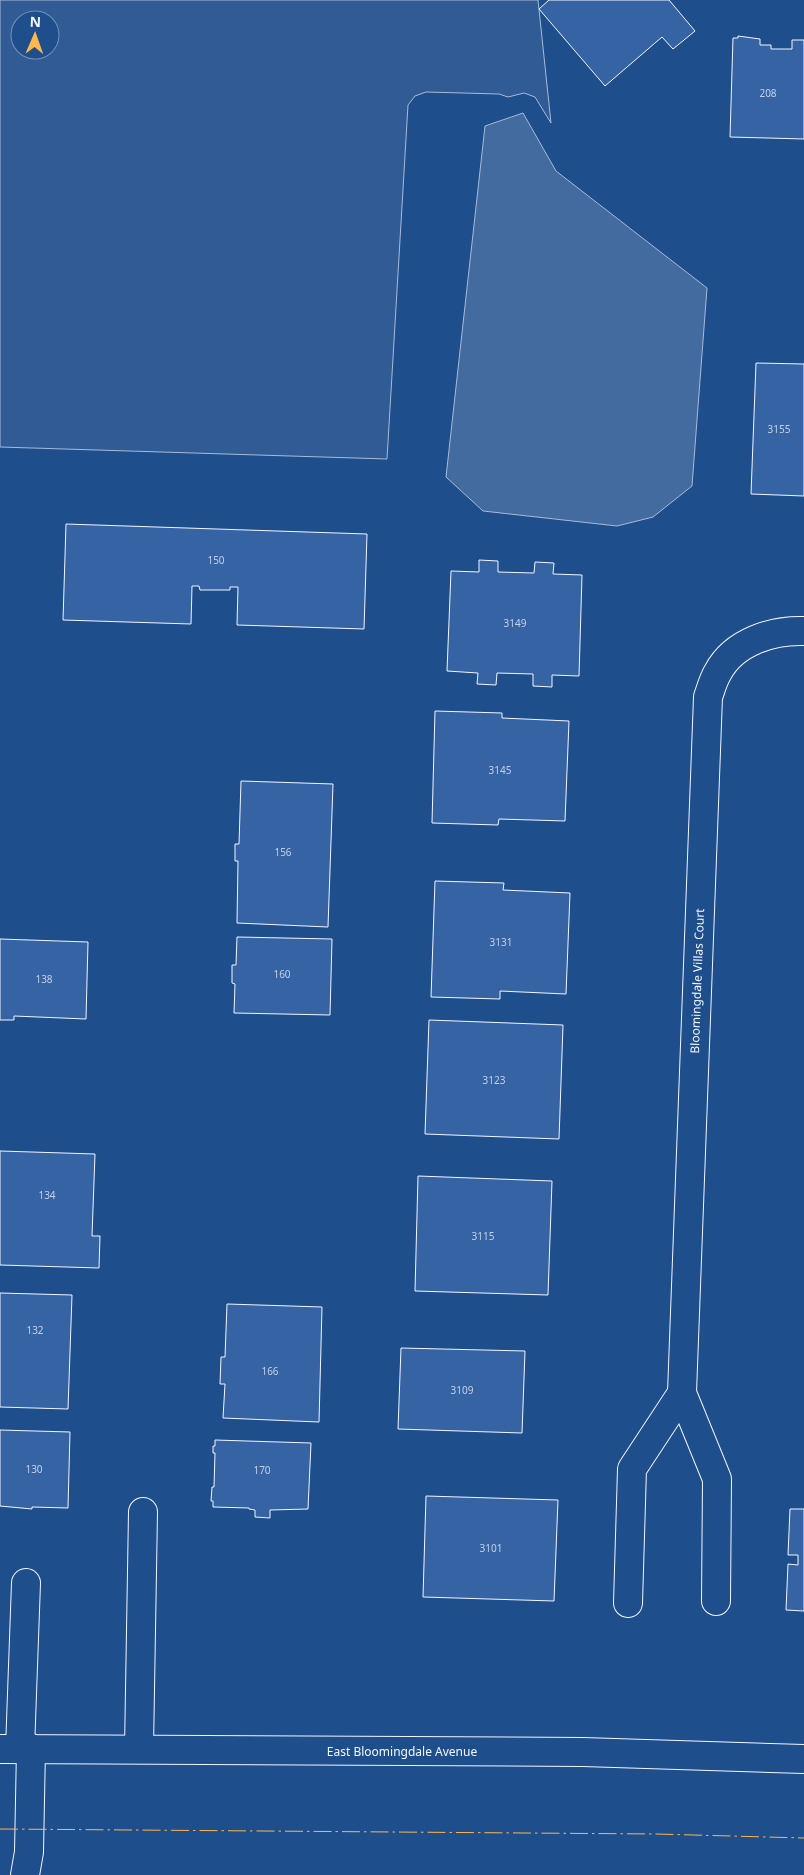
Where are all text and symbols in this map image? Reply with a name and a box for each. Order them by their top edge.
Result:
north arrow [10,10,60,60]
text: N [29,12,41,31]
house number: 208 [759,86,777,100]
house number: 3155 [768,422,791,436]
house number: 150 [207,553,225,567]
house number: 3149 [504,616,527,630]
house number: 3145 [489,763,512,777]
house number: 156 [274,845,292,859]
street label: Bloomingdale Villas Court [686,907,708,1054]
house number: 3131 [490,935,512,949]
house number: 160 [273,967,291,981]
house number: 138 [35,972,53,986]
house number: 3123 [483,1073,506,1087]
house number: 134 [38,1188,56,1202]
house number: 3115 [472,1229,495,1243]
house number: 132 [26,1323,44,1337]
house number: 166 [261,1364,279,1378]
house number: 3109 [451,1383,474,1397]
house number: 130 [25,1462,43,1476]
house number: 170 [253,1463,271,1477]
house number: 3101 [480,1541,502,1555]
street label: East Bloomingdale Avenue [327,1743,477,1760]

